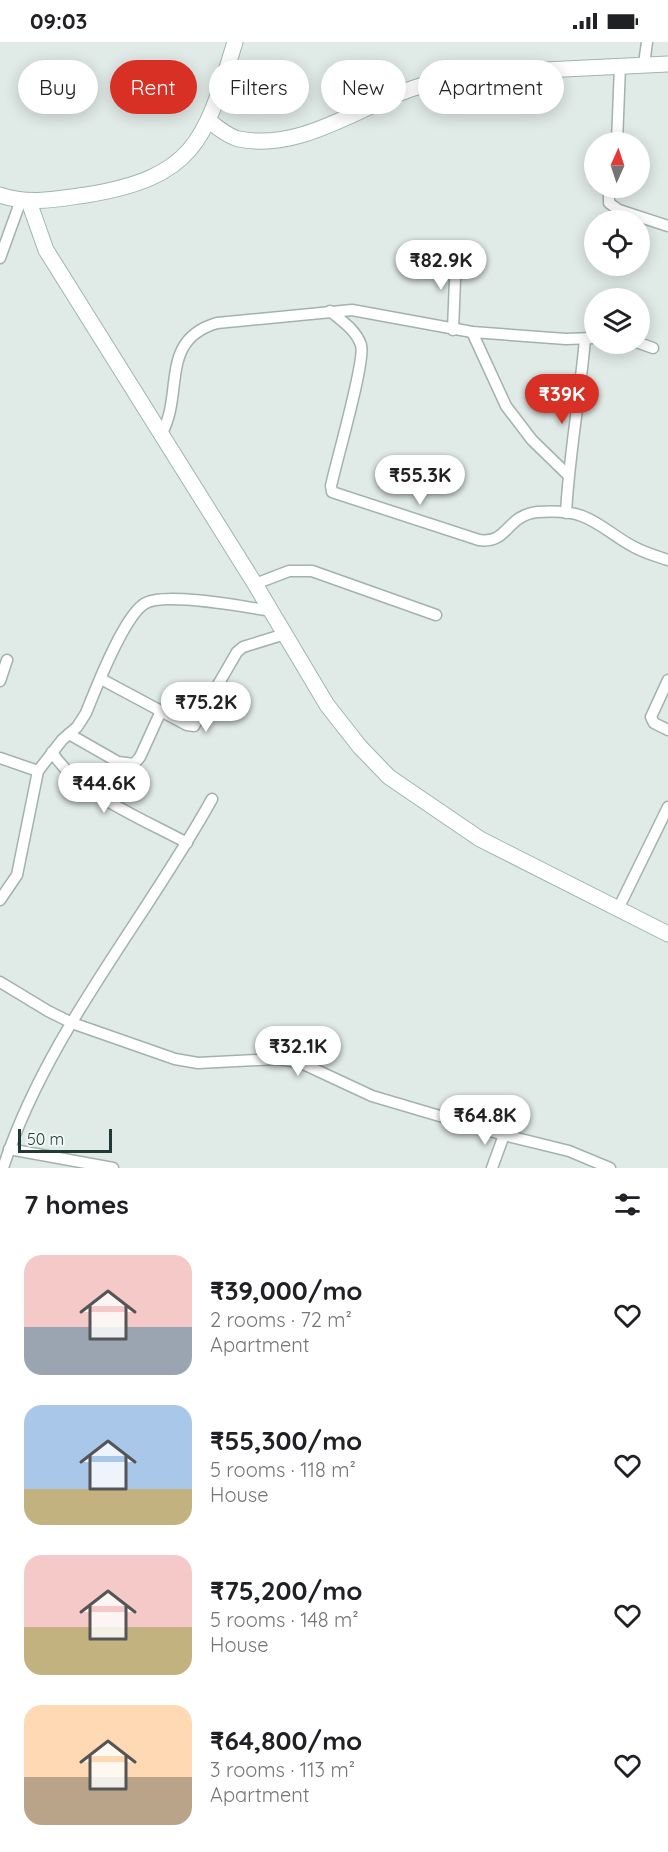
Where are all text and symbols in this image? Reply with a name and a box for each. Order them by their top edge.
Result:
text: 09:03 [30,7,87,35]
chip: Buy [18,60,98,114]
chip: Rent [110,60,197,114]
chip: Filters [209,60,309,114]
chip: New [321,60,406,114]
chip: Apartment [418,60,564,114]
north arrow [584,132,650,198]
map controls [584,132,650,354]
button: locate [584,210,650,276]
pin: ₹82.9K [392,240,490,291]
text: ₹82.9K [410,247,472,272]
button: layers [584,288,650,354]
pin: ₹39K [526,374,598,425]
text: ₹39K [539,381,585,406]
pin: ₹55.3K [371,455,469,506]
text: ₹55.3K [389,462,451,487]
pin: ₹75.2K [157,682,255,733]
text: ₹75.2K [175,689,237,714]
pin: ₹44.6K [55,763,153,814]
text: ₹44.6K [72,770,136,795]
pin: ₹32.1K [249,1026,347,1077]
text: ₹32.1K [269,1033,327,1058]
pin: ₹64.8K [436,1095,534,1146]
text: ₹64.8K [454,1102,516,1127]
scale bar [18,1126,112,1154]
text: 50 m [27,1129,64,1149]
text: 7 homes [24,1188,129,1221]
icon: filters [611,1188,644,1221]
text: ₹39,000/mo [210,1274,363,1307]
icon: home [72,1279,144,1351]
icon: heart [611,1299,644,1332]
text: 2 rooms · 72 m² [210,1307,352,1332]
text: Apartment [210,1332,310,1357]
text: ₹55,300/mo [210,1424,362,1457]
icon: home [72,1429,144,1501]
icon: heart [611,1449,644,1482]
text: 5 rooms · 118 m² [210,1457,356,1482]
text: House [210,1482,269,1507]
text: ₹75,200/mo [210,1574,362,1607]
icon: home [72,1579,144,1651]
icon: heart [611,1599,644,1632]
text: 5 rooms · 148 m² [210,1607,359,1632]
text: House [210,1632,269,1657]
text: ₹64,800/mo [210,1724,362,1757]
icon: home [72,1729,144,1801]
icon: heart [611,1749,644,1782]
text: 3 rooms · 113 m² [210,1757,355,1782]
text: Apartment [210,1782,310,1807]

